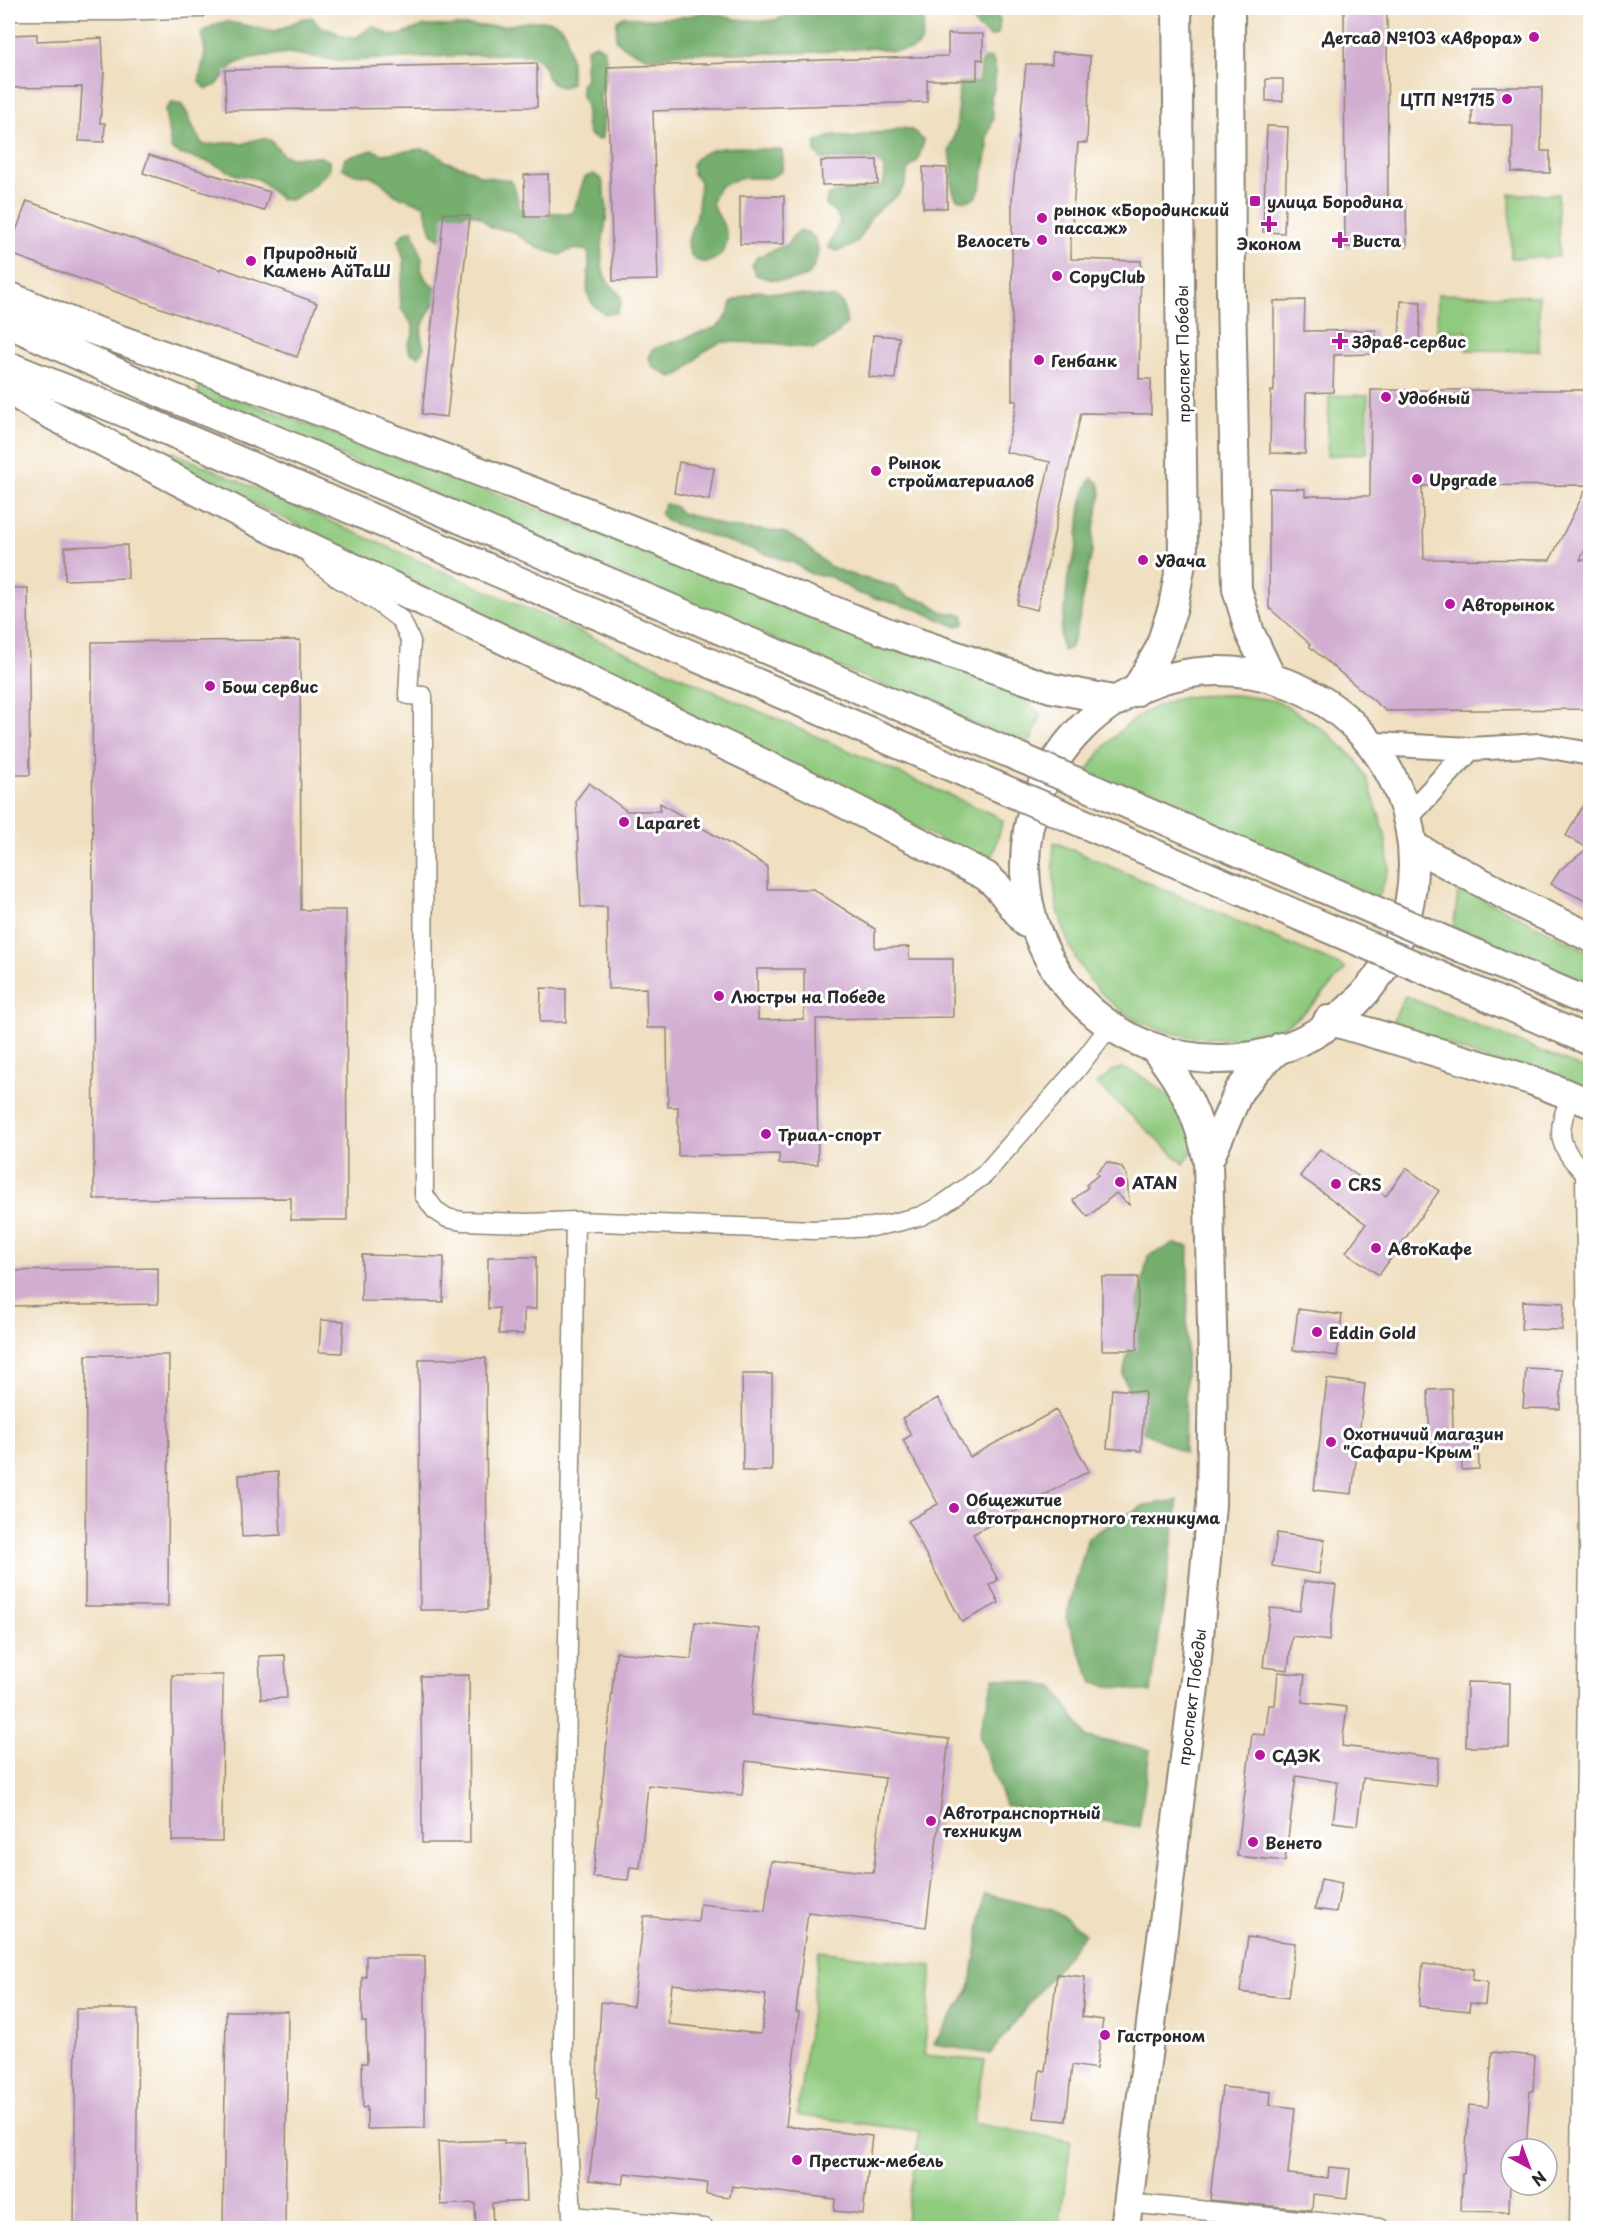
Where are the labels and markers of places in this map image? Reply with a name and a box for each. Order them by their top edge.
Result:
place label: Детсад №103 «Аврора» [1321,25,1522,49]
marker: Детсад №103 «Аврора» [1527,30,1541,44]
place label: ЦТП №1715 [1400,87,1495,111]
marker: ЦТП №1715 [1500,92,1514,106]
place label: улица Бородина [1267,189,1403,213]
marker: улица Бородина [1248,194,1262,208]
place label: рынок «Бородинский пассаж» [1054,197,1229,239]
marker: рынок «Бородинский пассаж» [1035,211,1049,225]
marker: Эконом [1262,217,1276,231]
place label: Велосеть [957,228,1030,252]
place label: Виста [1352,228,1402,252]
place label: Эконом [1237,231,1301,255]
marker: Велосеть [1035,233,1049,247]
marker: Виста [1333,233,1347,247]
place label: Природный Камень АйТаШ [263,240,391,282]
marker: Природный Камень АйТаШ [244,254,258,268]
place label: CopyClub [1069,264,1146,288]
marker: CopyClub [1050,269,1064,283]
place label: Здрав-сервис [1351,329,1466,353]
marker: Здрав-сервис [1333,334,1347,348]
place label: Генбанк [1051,348,1118,372]
marker: Генбанк [1032,353,1046,367]
place label: Удобный [1398,385,1470,409]
marker: Удобный [1379,390,1393,404]
place label: Рынок стройматериалов [888,450,1035,492]
marker: Рынок стройматериалов [869,464,883,478]
place label: Upgrade [1429,467,1497,491]
marker: Upgrade [1410,472,1424,486]
place label: Удача [1155,548,1206,572]
marker: Удача [1136,553,1150,567]
place label: Авторынок [1462,592,1555,616]
marker: Авторынок [1443,597,1457,611]
place label: Бош сервис [222,674,319,698]
marker: Бош сервис [203,679,217,693]
place label: Laparet [636,810,701,834]
marker: Laparet [617,815,631,829]
place label: Люстры на Победе [731,984,886,1008]
marker: Люстры на Победе [712,989,726,1003]
place label: Триал-спорт [778,1122,882,1146]
marker: Триал-спорт [759,1127,773,1141]
place label: ATAN [1131,1170,1177,1194]
place label: CRS [1348,1172,1382,1196]
marker: ATAN [1113,1175,1127,1189]
marker: CRS [1329,1177,1343,1191]
place label: АвтоКафе [1388,1236,1472,1260]
marker: АвтоКафе [1369,1241,1383,1255]
place label: Eddin Gold [1329,1320,1416,1344]
marker: Eddin Gold [1310,1325,1324,1339]
place label: Охотничий магазин "Сафари-Крым" [1343,1421,1504,1463]
marker: Охотничий магазин "Сафари-Крым" [1324,1435,1338,1449]
place label: Общежитие автотранспортного техникума [966,1487,1220,1529]
marker: Общежитие автотранспортного техникума [947,1501,961,1515]
place label: СДЭК [1272,1743,1320,1767]
marker: СДЭК [1253,1748,1267,1762]
place label: Автотранспортный техникум [943,1800,1101,1842]
marker: Автотранспортный техникум [924,1814,938,1828]
place label: Венето [1265,1830,1322,1854]
marker: Венето [1246,1835,1260,1849]
place label: Гастроном [1117,2023,1205,2047]
marker: Гастроном [1098,2028,1112,2042]
place label: Престиж-мебель [809,2148,944,2172]
marker: Престиж-мебель [790,2153,804,2167]

